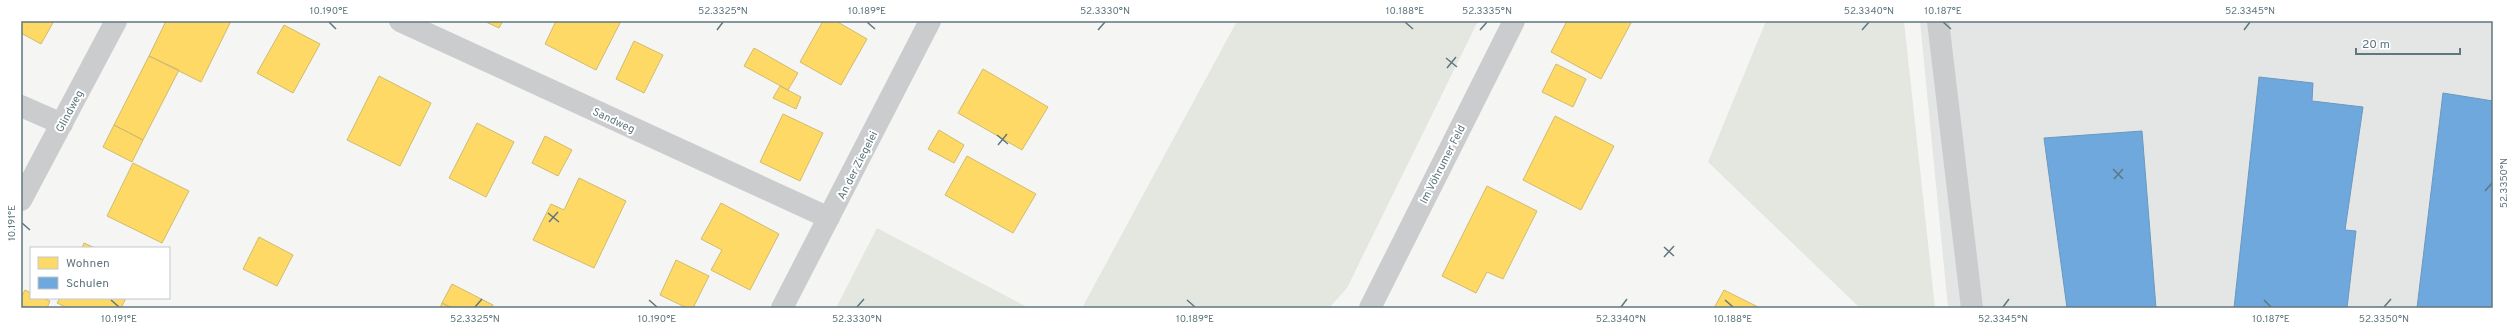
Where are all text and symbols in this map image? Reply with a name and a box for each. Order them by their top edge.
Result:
text: 10.190°E [310,5,348,18]
text: 52.3325°N [698,5,748,18]
text: 10.189°E [848,5,886,18]
text: 52.3330°N [1080,5,1130,18]
text: 10.188°E [1386,5,1424,18]
text: 52.3335°N [1462,5,1512,18]
text: 52.3340°N [1844,5,1894,18]
text: 10.187°E [1924,5,1962,18]
text: 52.3345°N [2225,5,2275,18]
scale bar [2356,30,2460,56]
text: 20 m [2362,37,2390,53]
street label: Glindweg [53,88,87,135]
street label: Sandweg [590,105,637,137]
street label: Im Vöhrumer Feld [1417,123,1469,206]
street label: An der Ziegelei [835,129,881,202]
text: 52.3350°N [2498,158,2511,208]
text: 10.191°E [6,205,19,241]
legend [30,247,170,299]
text: Wohnen [66,256,110,272]
text: Schulen [66,276,109,292]
text: 10.191°E [101,313,137,326]
text: 52.3325°N [450,313,500,326]
text: 10.190°E [638,313,676,326]
text: 52.3330°N [832,313,882,326]
text: 10.189°E [1176,313,1214,326]
text: 52.3340°N [1596,313,1646,326]
text: 10.188°E [1714,313,1752,326]
text: 52.3345°N [1978,313,2028,326]
text: 10.187°E [2252,313,2290,326]
text: 52.3350°N [2359,313,2409,326]

